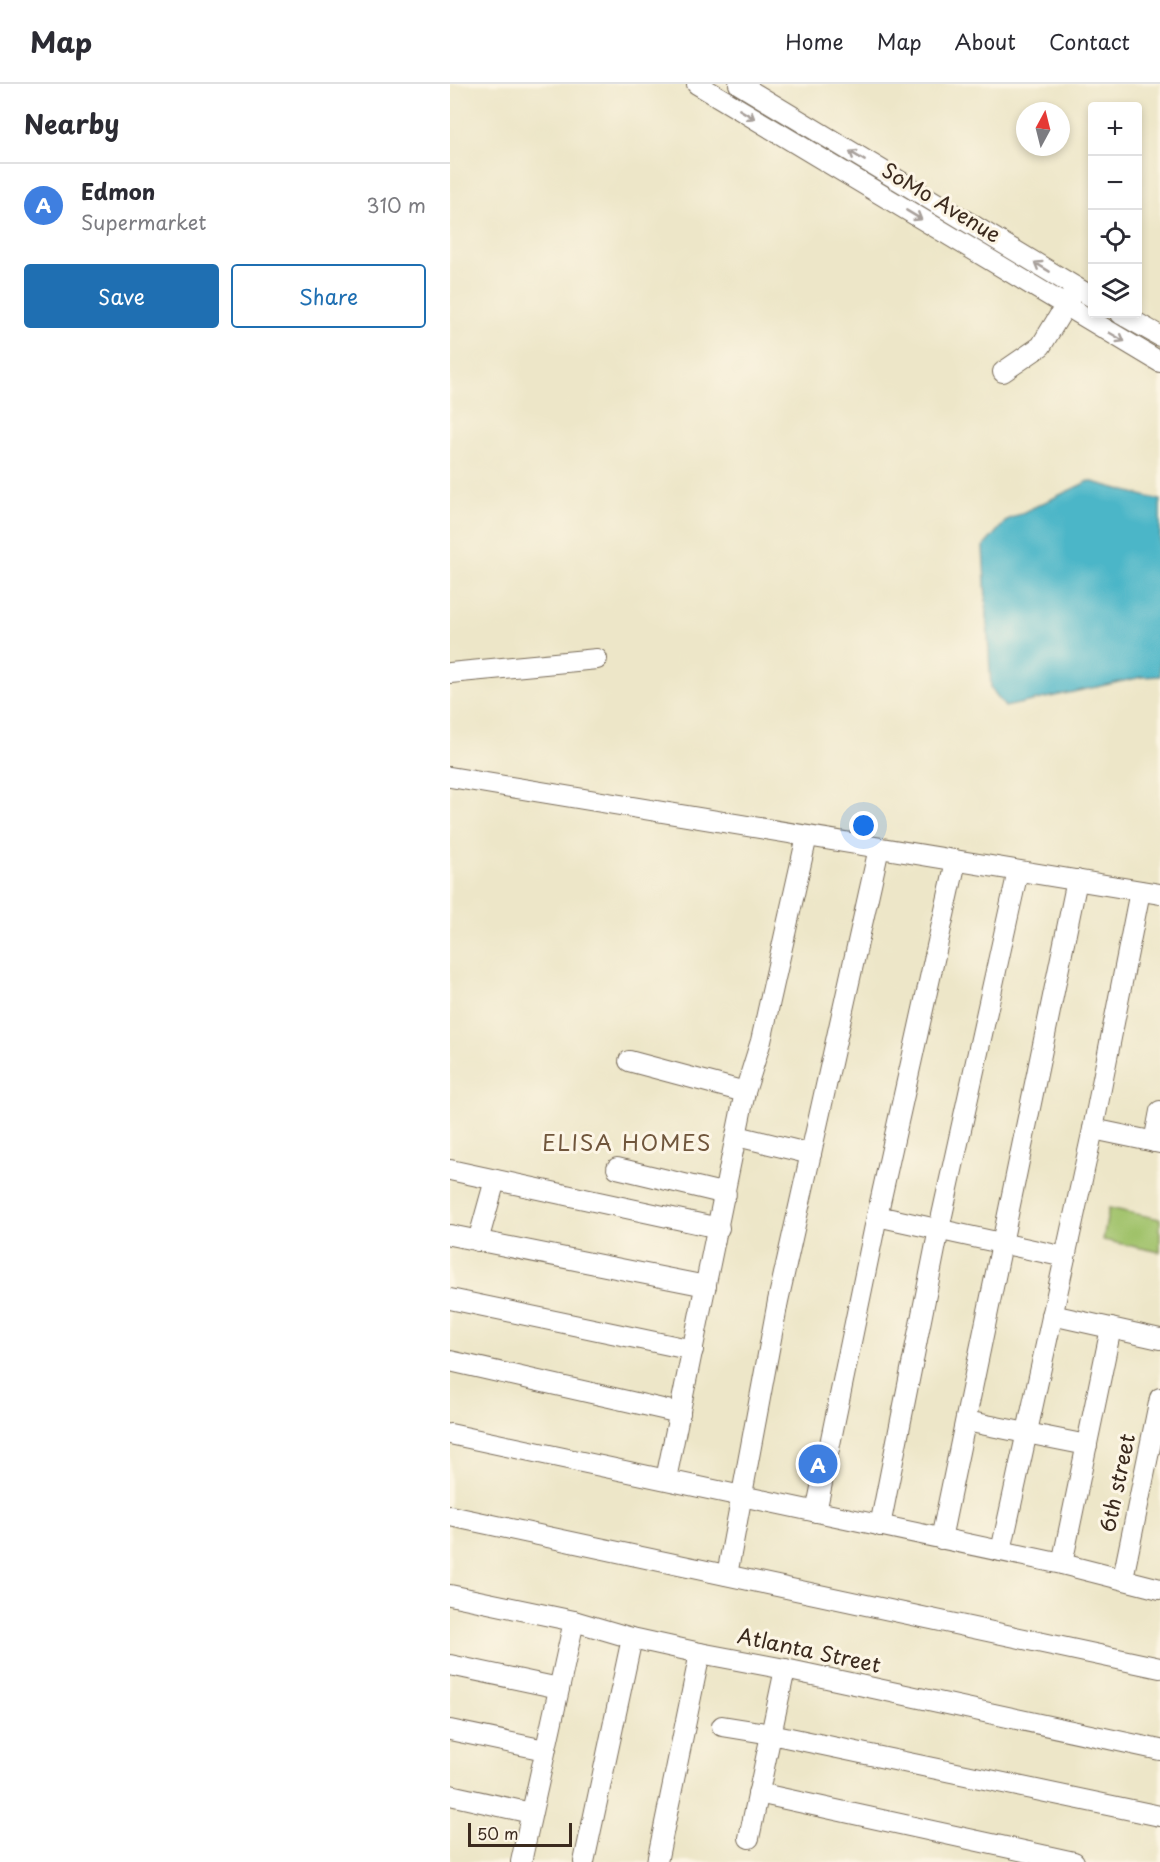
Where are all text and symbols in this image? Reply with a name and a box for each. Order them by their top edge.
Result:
text: Map [30,20,92,63]
text: Home [785,25,844,57]
text: Map [877,25,922,57]
text: About [955,25,1016,57]
text: Contact [1049,25,1130,57]
north arrow [1016,102,1070,156]
map controls [1088,102,1142,318]
button: + [1088,102,1142,156]
text: Nearby [24,104,119,143]
one-way arrow [738,108,755,120]
one-way arrow [849,149,866,161]
street label: SoMo Avenue [876,153,1008,250]
button: − [1088,156,1142,210]
text: Edmon [81,174,155,207]
text: A [36,190,51,220]
text: 310 m [366,190,426,220]
text: Supermarket [81,207,207,237]
one-way arrow [905,209,922,221]
button: locate [1088,210,1142,264]
one-way arrow [1034,261,1051,273]
button: Save [24,264,219,328]
button: Share [231,264,426,328]
button: layers [1088,264,1142,318]
one-way arrow [1108,331,1125,343]
your location [849,811,878,840]
district label: ELISA HOMES [542,1125,712,1158]
street label: 6th street [1090,1430,1142,1535]
pin: A [798,1442,838,1486]
street label: Atlanta Street [735,1618,884,1680]
scale bar [468,1820,572,1848]
text: 50 m [477,1821,518,1845]

